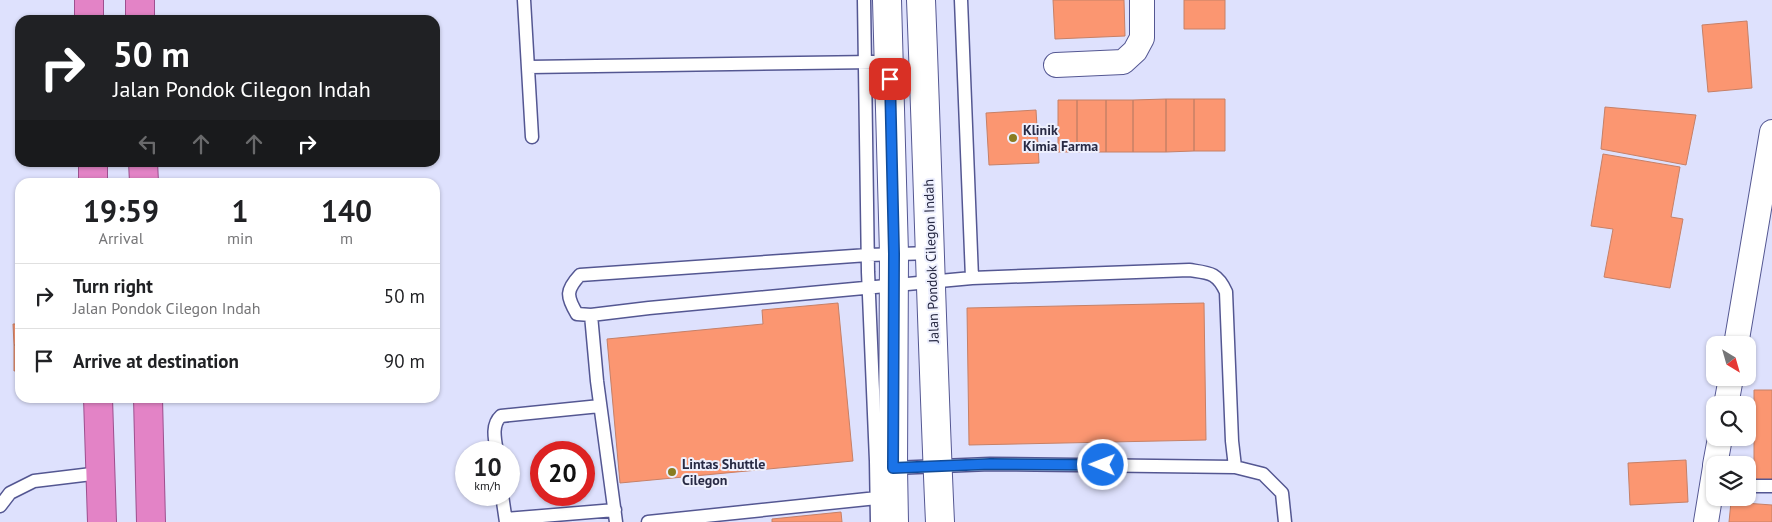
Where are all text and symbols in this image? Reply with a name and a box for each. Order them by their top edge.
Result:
text: 50 m [113,31,190,77]
icon: right [30,35,95,100]
pin [869,58,911,100]
icon: arrive [876,65,904,93]
text: Jalan Pondok Cilegon Indah [113,75,371,103]
place label: Klinik Kimia Farma [1023,121,1098,155]
icon: left [134,130,162,158]
icon: ahead [187,130,215,158]
icon: ahead [240,130,268,158]
icon: right [293,130,321,158]
marker: Klinik Kimia Farma [1007,132,1019,144]
street label: Jalan Pondok Cilegon Indah [919,179,943,344]
text: 19:59 [83,191,159,230]
text: 1 [232,191,249,230]
text: 140 [321,191,372,230]
text: Arrival [99,228,143,248]
text: min [227,228,253,248]
text: m [340,228,353,248]
text: Turn right [73,274,153,298]
icon: right [30,282,58,310]
text: 50 m [384,284,425,308]
text: Jalan Pondok Cilegon Indah [73,298,261,318]
north arrow [1706,336,1756,386]
map controls [1706,336,1756,506]
icon: arrive [30,347,58,375]
text: Arrive at destination [73,349,239,373]
text: 90 m [384,349,425,373]
button: search [1706,396,1756,446]
position arrow [1076,438,1128,490]
speed limit sign: 20 [530,441,595,506]
text: 10 [473,451,502,483]
place label: Lintas Shuttle Cilegon [682,455,765,489]
button: layers [1706,456,1756,506]
marker: Lintas Shuttle Cilegon [666,466,678,478]
text: km/h [474,478,501,493]

